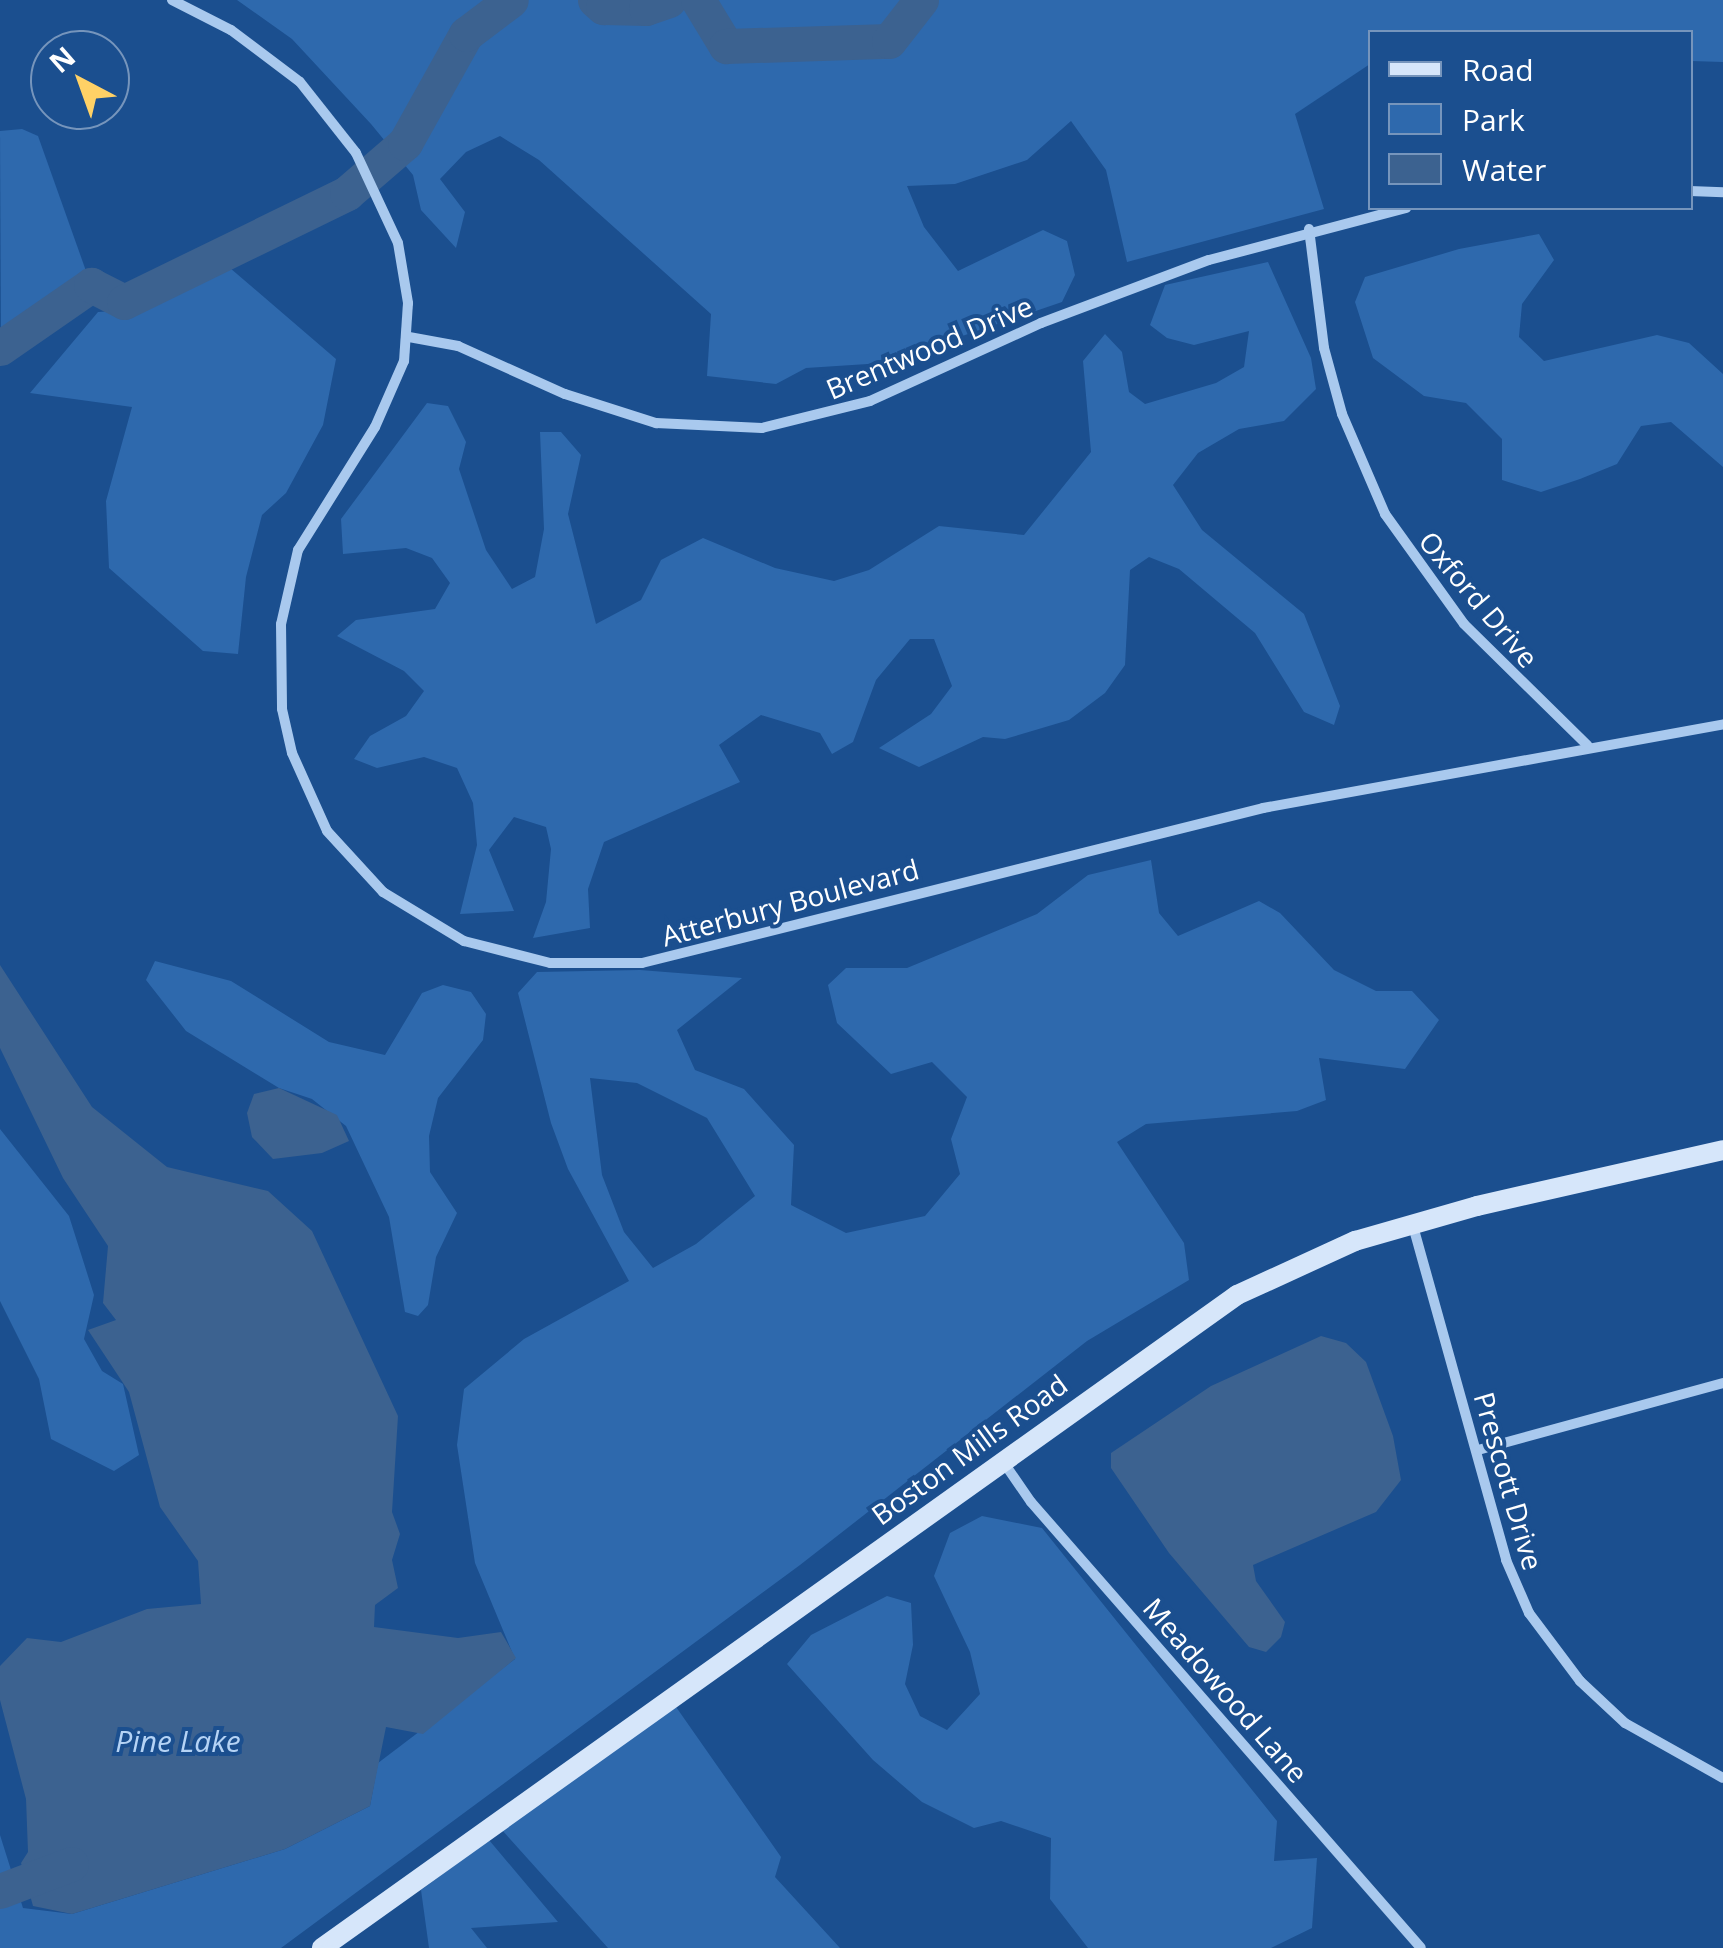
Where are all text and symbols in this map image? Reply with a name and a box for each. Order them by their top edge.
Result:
north arrow [30,30,130,130]
legend [1368,30,1693,210]
text: N [41,37,83,81]
text: Road [1462,49,1534,90]
text: Park [1462,99,1525,140]
text: Water [1462,149,1546,190]
street label: Brentwood Drive [821,288,1037,406]
street label: Oxford Drive [1412,524,1546,674]
street label: Atterbury Boulevard [658,851,922,953]
street label: Boston Mills Road [865,1367,1073,1531]
street label: Prescott Drive [1468,1388,1550,1574]
street label: Meadowood Lane [1137,1591,1315,1789]
water label: Pine Lake [115,1723,241,1759]

